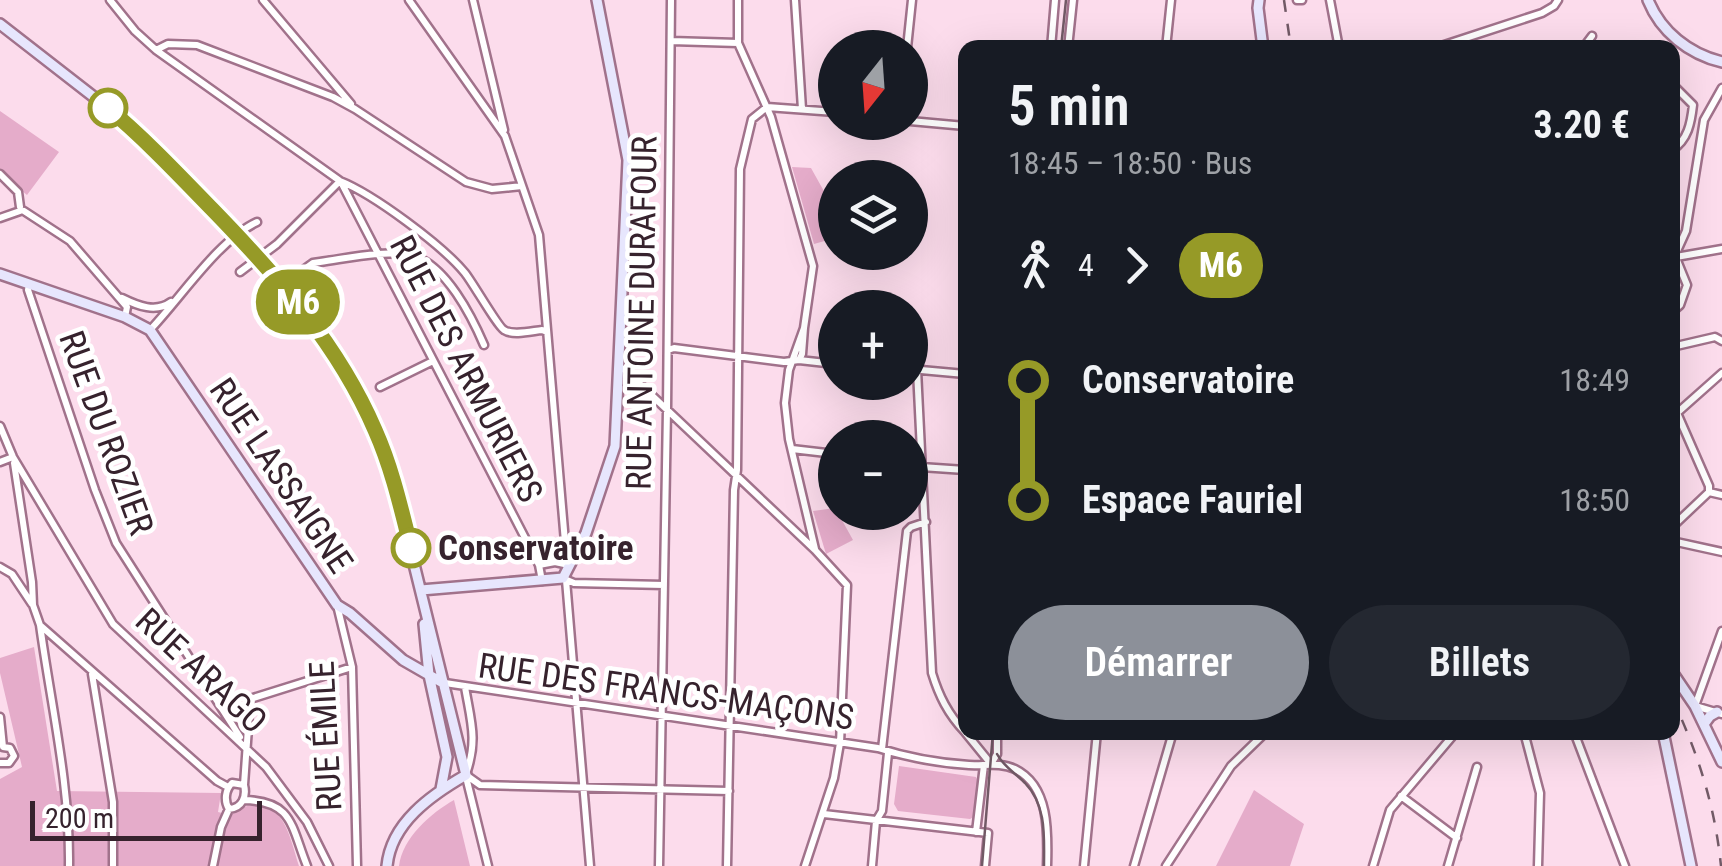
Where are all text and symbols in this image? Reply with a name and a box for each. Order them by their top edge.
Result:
north arrow [818,30,928,140]
map controls [818,30,928,530]
text: 5 min [1008,74,1130,138]
unlabelled marker [89,89,127,127]
text: 3.20 € [1533,103,1630,147]
street label: RUE ANTOINE DURAFOUR [618,135,666,490]
text: 18:45 – 18:50 · Bus [1008,144,1252,182]
button: layers [818,160,928,270]
street label: RUE DES ARMURIERS [381,229,551,509]
icon: walk [1008,238,1063,293]
icon: forward [1109,238,1164,293]
text: M6 [1199,245,1243,286]
text: 4 [1078,246,1094,284]
line badge: M6 [253,270,343,334]
text: M6 [276,282,320,323]
button: + [818,290,928,400]
street label: RUE DU ROZIER [50,326,162,541]
text: Conservatoire [1082,358,1294,402]
text: 18:49 [1559,361,1630,399]
street label: RUE LASSAIGNE [201,371,361,581]
button: − [818,420,928,530]
text: Espace Fauriel [1082,478,1303,522]
text: 18:50 [1559,481,1630,519]
place label: Conservatoire [438,528,634,569]
marker: Conservatoire [392,529,430,567]
street label: RUE ARAGO [127,600,275,742]
button: Démarrer [1008,605,1309,720]
button: Billets [1329,605,1630,720]
street label: RUE DES FRANCS-MAÇONS [476,645,856,739]
street label: RUE ÉMILE [302,660,350,812]
scale bar [30,796,262,840]
text: 200 m [45,802,114,835]

